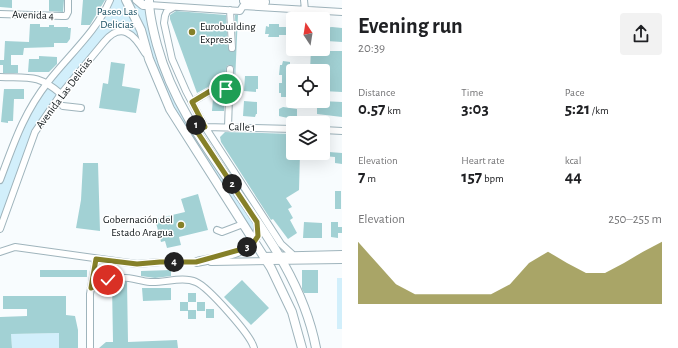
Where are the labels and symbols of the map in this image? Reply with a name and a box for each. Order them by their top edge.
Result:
park label: Paseo Las Delicias [97,6,137,30]
street label: Avenida 4 [12,9,54,21]
north arrow [286,12,330,56]
place label: Eurobuilding Express [200,21,256,45]
marker: Eurobuilding Express [187,27,197,37]
street label: Avenida Las Delicias [34,55,94,131]
pin [209,72,243,106]
pin: 1 [186,115,206,135]
street label: Calle 1 [228,121,256,133]
pin: 2 [222,174,242,194]
place label: Gobernación del Estado Aragua [103,214,173,238]
marker: Gobernación del Estado Aragua [176,220,186,230]
pin: 3 [237,237,257,257]
pin: 4 [164,252,184,272]
pin [91,263,125,297]

